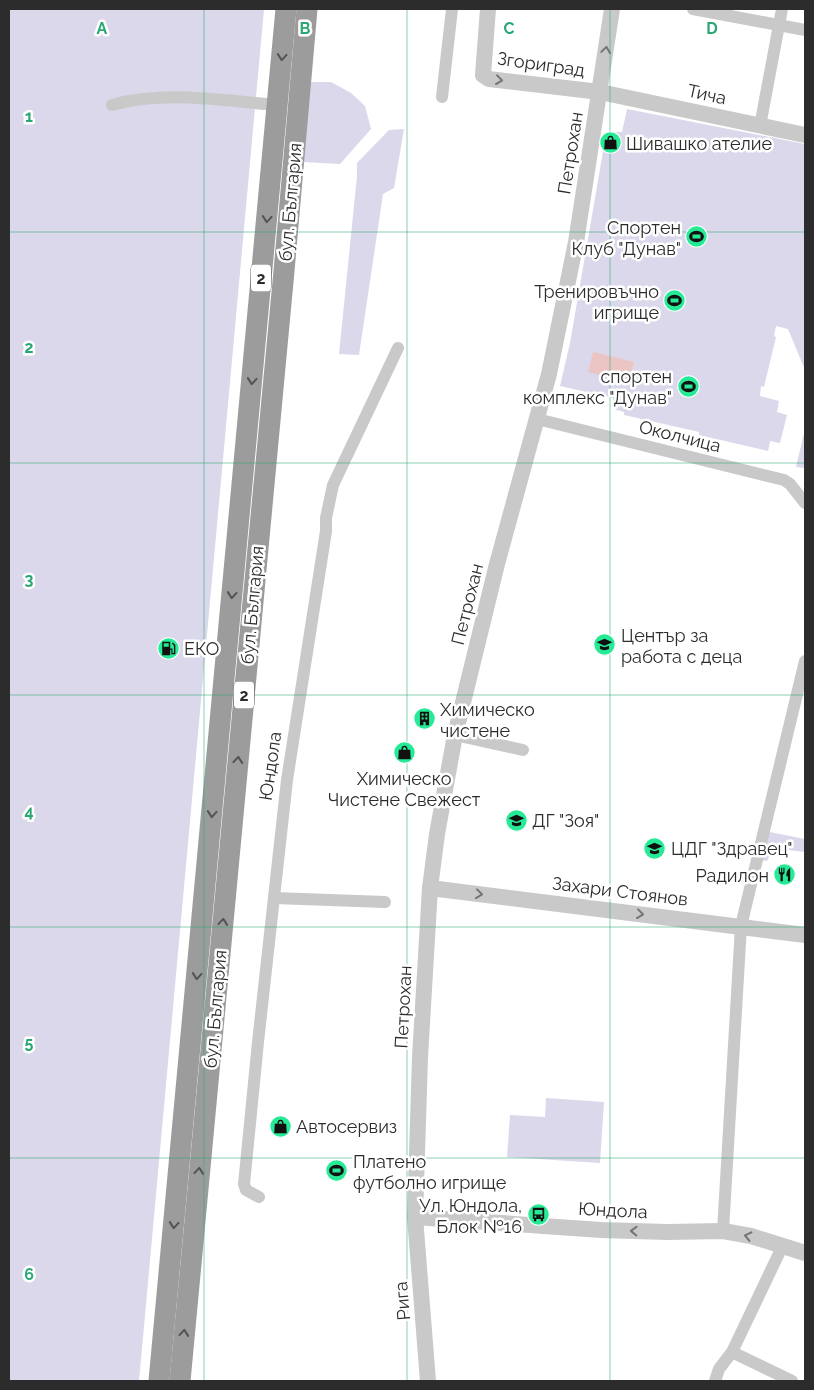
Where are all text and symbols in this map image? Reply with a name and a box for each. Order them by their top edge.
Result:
text: A [97,19,108,38]
text: B [300,19,311,38]
text: C [504,19,515,38]
text: D [706,19,718,38]
one-way arrow [600,46,611,54]
street label: Згориград [496,47,586,81]
one-way arrow [276,54,287,62]
one-way arrow [495,74,503,85]
street label: Тича [686,80,728,108]
text: 1 [25,107,33,126]
street label: Петрохан [553,110,587,196]
shop icon: Шивашко ателие [598,131,622,155]
place label: Шивашко ателие [626,133,773,154]
street label: бул. България [274,142,306,262]
one-way arrow [262,215,273,223]
place label: Спортен Клуб "Дунав" [572,217,681,259]
sports icon: Спортен Клуб "Дунав" [685,225,709,249]
road number: 2 [251,264,271,292]
place label: Тренировъчно игрище [534,281,659,323]
sports icon: Тренировъчно игрище [663,289,687,313]
text: 2 [24,338,34,357]
place label: спортен комплекс "Дунав" [523,366,672,408]
sports icon: спортен комплекс "Дунав" [676,374,700,398]
one-way arrow [247,377,258,385]
street label: Околчица [637,416,723,456]
street label: бул. България [236,545,268,665]
street label: Петрохан [447,561,487,647]
text: 3 [25,570,34,589]
one-way arrow [227,592,238,600]
place label: Център за работа с деца [621,625,742,667]
school or university icon: Център за работа с деца [593,633,617,657]
fuel station icon: ЕКО [156,636,180,660]
place label: ЕКО [184,638,219,659]
road number: 2 [234,682,254,708]
place label: Химическо чистене [440,699,535,741]
building icon: Химическо чистене [412,707,436,731]
street label: Юндола [255,730,285,802]
shop icon: Химическо Чистене Свежест [392,741,416,765]
one-way arrow [232,756,243,764]
place label: Химическо Чистене Свежест [328,768,481,810]
text: 4 [24,802,34,821]
school or university icon: ДГ "Зоя" [504,808,528,832]
place label: ДГ "Зоя" [532,810,599,831]
one-way arrow [207,811,218,819]
school or university icon: ЦДГ "Здравец" [643,836,667,860]
place label: ЦДГ "Здравец" [671,838,793,859]
restaurant icon: Радилон [773,863,797,887]
place label: Радилон [696,865,769,886]
street label: Захари Стоянов [551,872,689,910]
one-way arrow [475,888,483,899]
one-way arrow [636,908,644,919]
one-way arrow [217,918,228,926]
street label: бул. България [199,949,231,1069]
street label: Петрохан [390,965,416,1049]
one-way arrow [192,972,203,980]
text: 5 [25,1033,34,1052]
shop icon: Автосервиз [268,1114,292,1138]
place label: Автосервиз [296,1116,397,1137]
place label: Платено футболно игрище [353,1151,507,1193]
sports icon: Платено футболно игрище [325,1159,349,1183]
one-way arrow [193,1167,204,1175]
place label: Ул. Юндола, Блок №16 [419,1195,522,1237]
street label: Юндола [578,1198,648,1222]
bus stop icon: Ул. Юндола, Блок №16 [526,1203,550,1227]
one-way arrow [168,1221,179,1229]
one-way arrow [630,1226,638,1236]
one-way arrow [743,1231,752,1242]
text: 6 [24,1265,34,1284]
street label: Рига [390,1281,414,1321]
one-way arrow [178,1328,189,1336]

